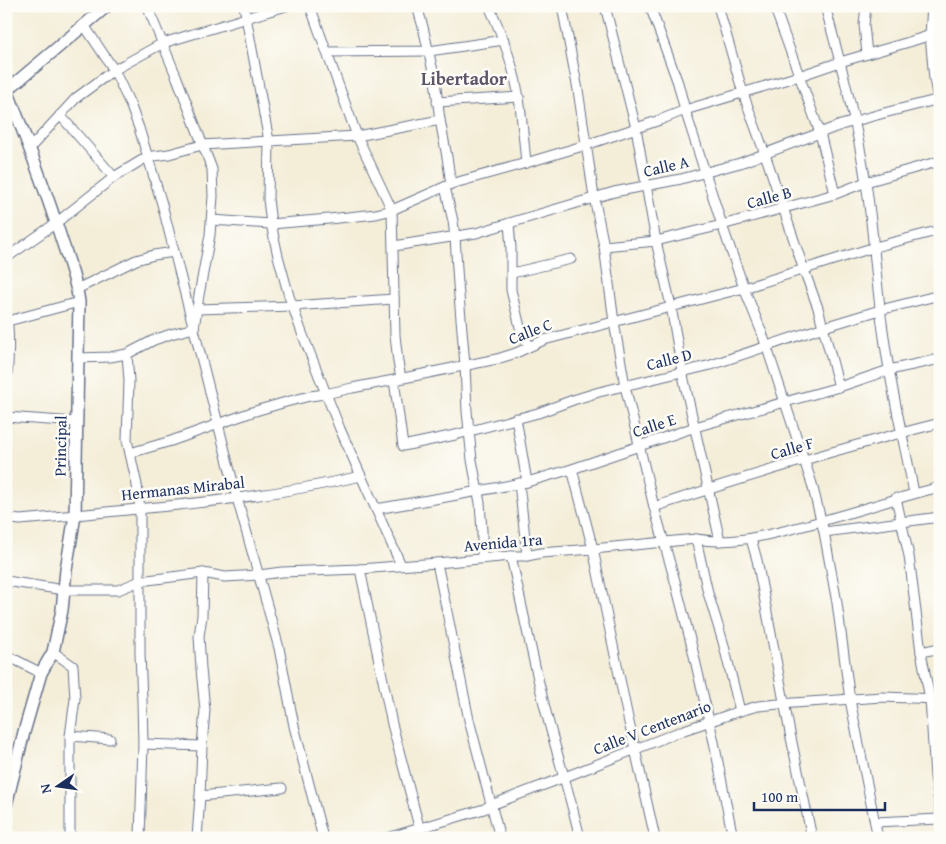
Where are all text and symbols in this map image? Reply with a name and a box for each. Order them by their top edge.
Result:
district label: Libertador [421,65,508,92]
street label: Calle A [641,149,691,183]
street label: Calle B [744,180,794,214]
street label: Calle C [505,312,556,350]
street label: Calle D [644,342,694,376]
street label: Calle E [629,407,679,443]
street label: Principal [47,415,73,477]
street label: Calle F [768,430,817,466]
street label: Hermanas Mirabal [120,470,246,506]
street label: Avenida 1ra [463,527,544,557]
street label: Calle V Centenario [590,694,714,760]
north arrow [32,762,82,812]
scale bar [754,779,885,811]
text: N [34,781,56,796]
text: 100 m [761,786,799,807]

